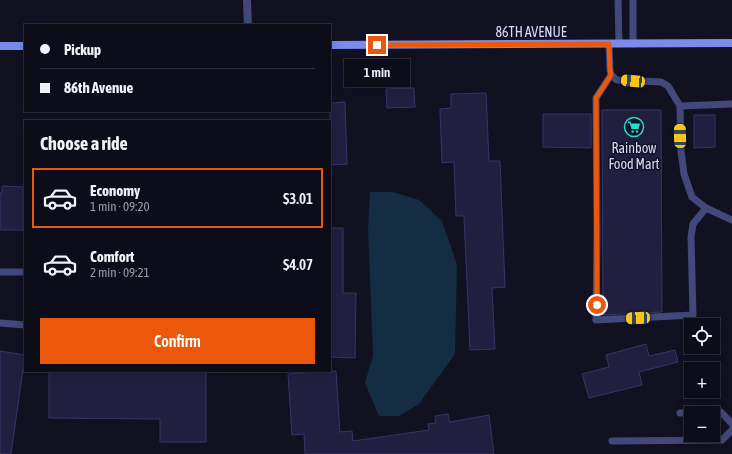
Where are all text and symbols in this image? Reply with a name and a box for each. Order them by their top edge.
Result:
street label: 86TH AVENUE [495,24,567,40]
route end [368,36,386,54]
text: Pickup [64,41,101,58]
callout: 1 min [344,59,410,87]
text: 1 min [364,65,390,80]
car [621,74,645,88]
text: 86th Avenue [64,79,133,96]
supermarket icon: Rainbow Food Mart [623,116,645,138]
car [674,124,686,148]
text: Choose a ride [40,133,128,154]
place label: Rainbow Food Mart [609,140,660,172]
icon: car [42,180,78,216]
text: Economy [90,182,140,199]
text: $3.01 [283,190,313,207]
text: 1 min · 09:20 [90,199,150,214]
icon: car [42,246,78,282]
text: Comfort [90,248,134,265]
text: $4.07 [283,256,313,273]
text: 2 min · 09:21 [90,265,150,280]
route start [588,296,606,314]
car [626,312,650,324]
button: Confirm [40,318,315,364]
map controls [684,318,720,442]
button: locate [684,318,720,354]
button: + [684,362,720,398]
button: − [684,406,720,442]

